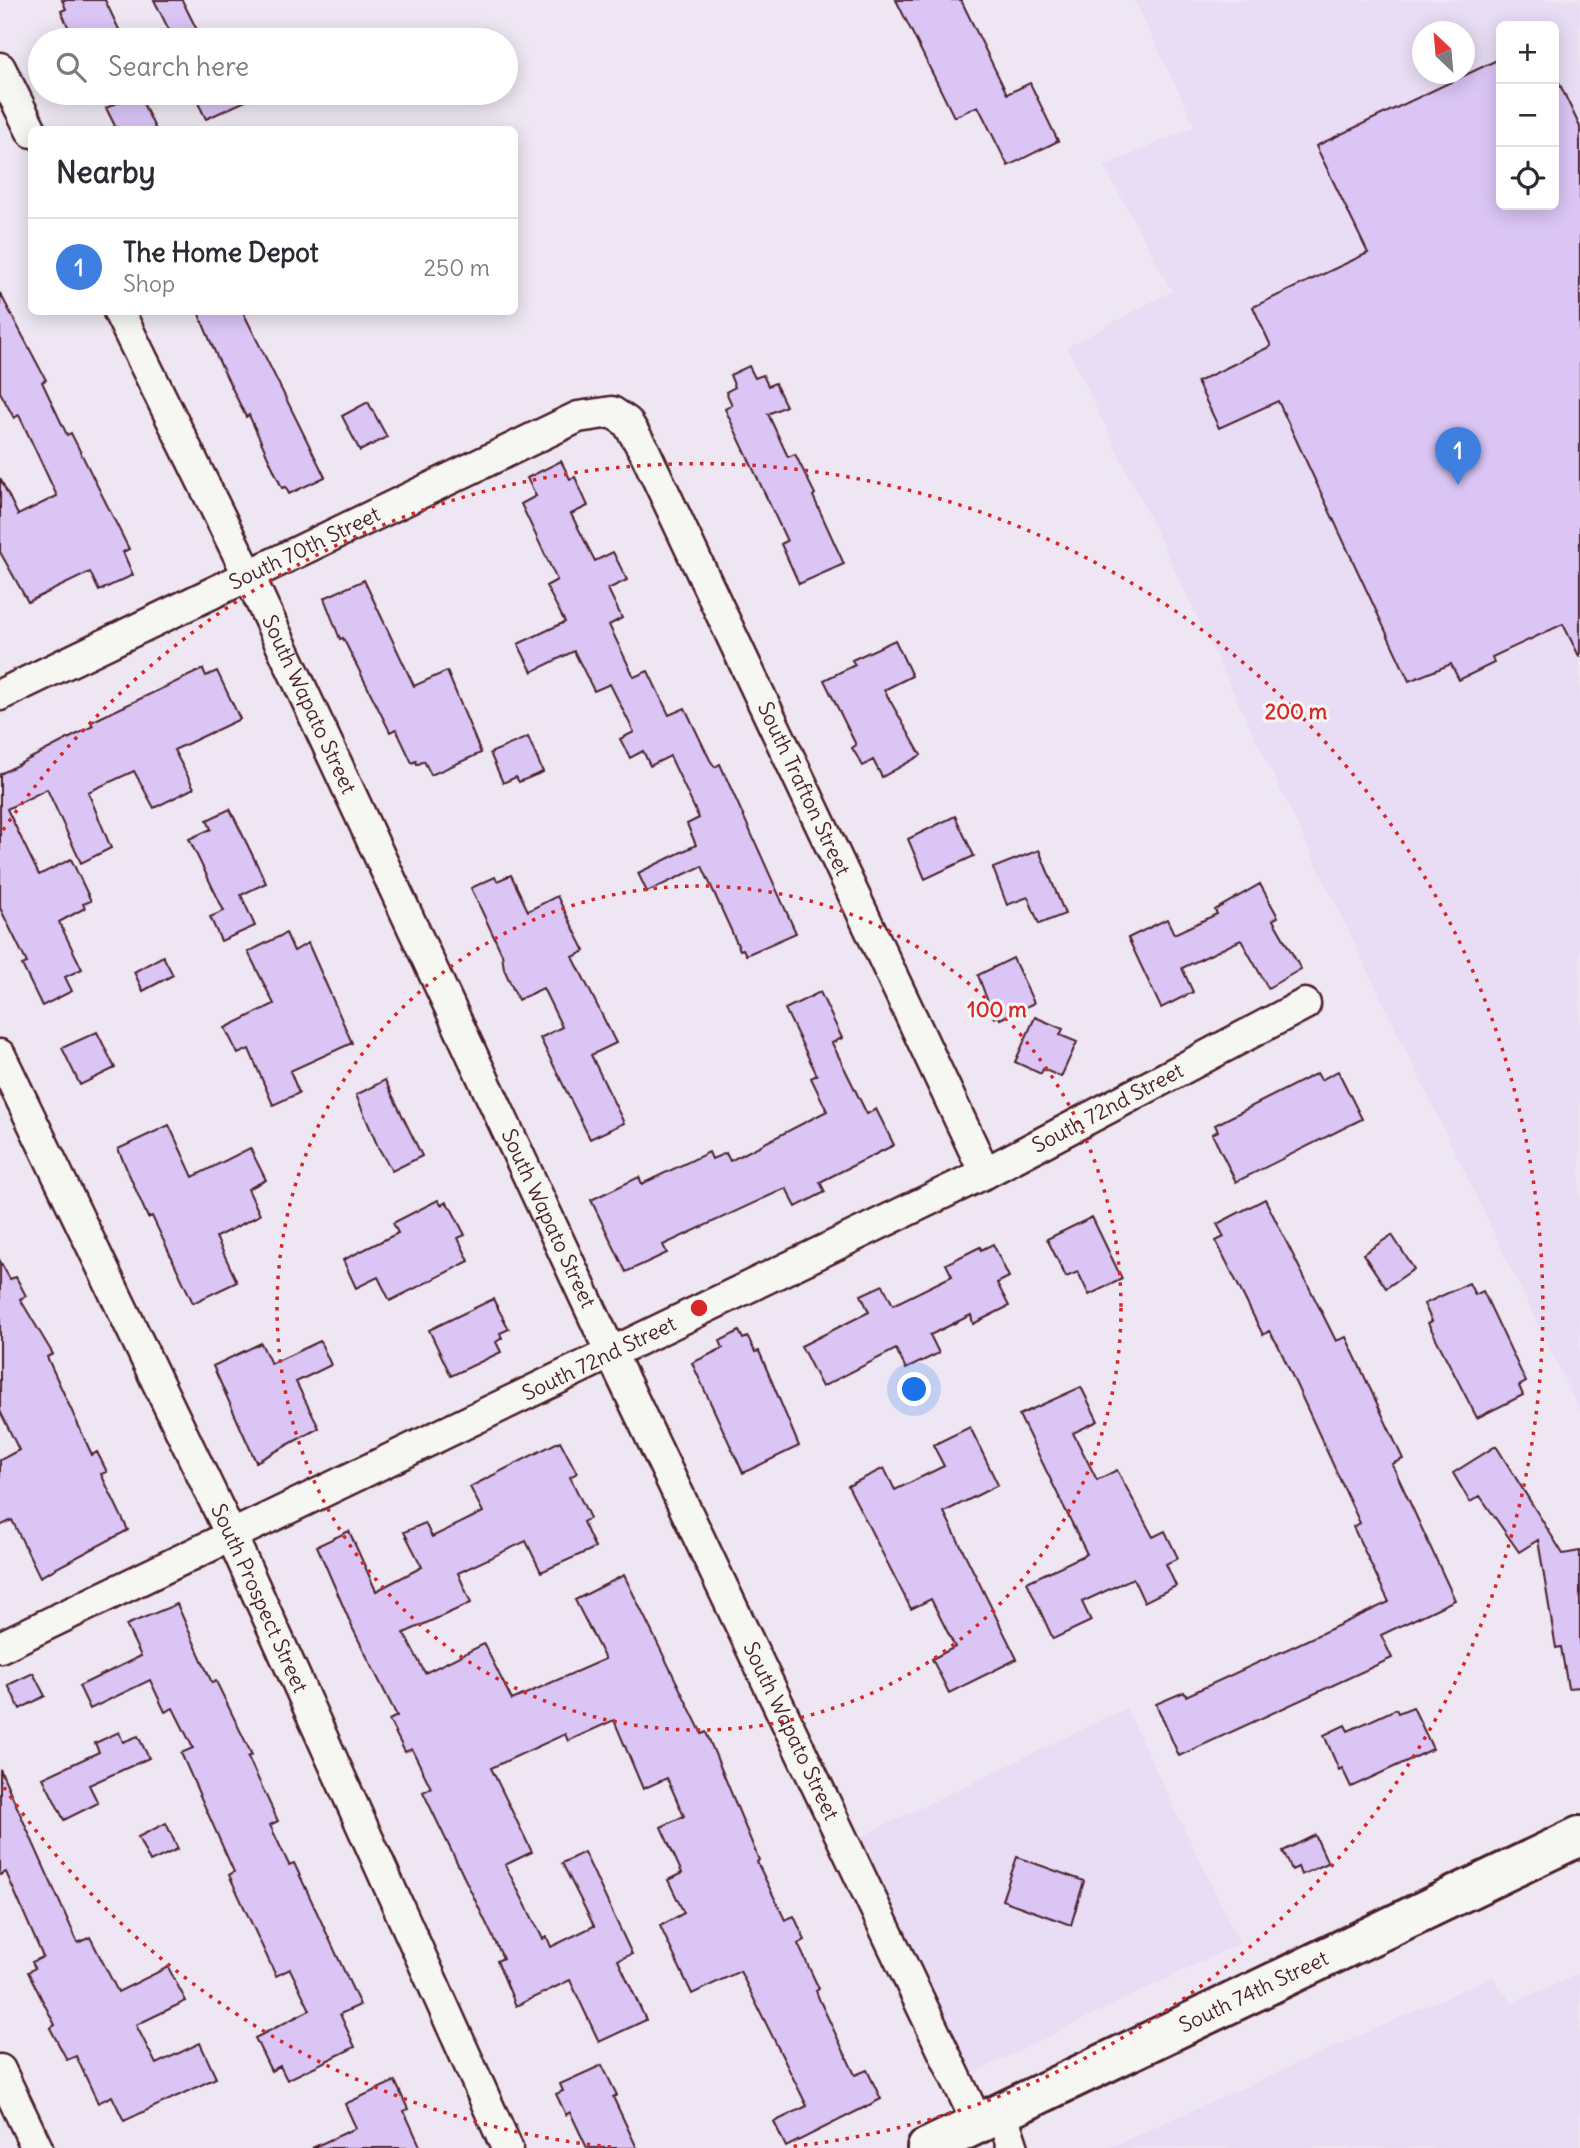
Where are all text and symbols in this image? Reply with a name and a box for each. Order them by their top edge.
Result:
north arrow [1412,21,1475,84]
map controls [1496,21,1559,210]
button: + [1496,21,1559,84]
search box [28,28,518,105]
icon: search [52,48,90,86]
text: Search here [108,50,249,83]
button: − [1496,84,1559,147]
button: locate [1496,147,1559,210]
text: Nearby [56,153,156,191]
text: The Home Depot [123,236,319,269]
text: 1 [74,253,84,282]
text: 250 m [423,253,490,282]
text: Shop [123,269,175,298]
pin: 1 [1435,427,1481,485]
street label: South 70th Street [224,500,384,596]
street label: South Wapato Street [256,610,363,798]
street label: South Trafton Street [752,697,857,880]
text: 200 m [1265,698,1328,725]
text: 100 m [967,996,1027,1023]
street label: South 72nd Street [1027,1057,1188,1159]
street label: South Wapato Street [495,1124,602,1312]
centre of rings [687,1296,711,1320]
street label: South 72nd Street [518,1310,680,1407]
your location [897,1372,931,1406]
street label: South Prospect Street [205,1499,314,1697]
street label: South Wapato Street [737,1637,845,1824]
street label: South 74th Street [1174,1944,1332,2039]

